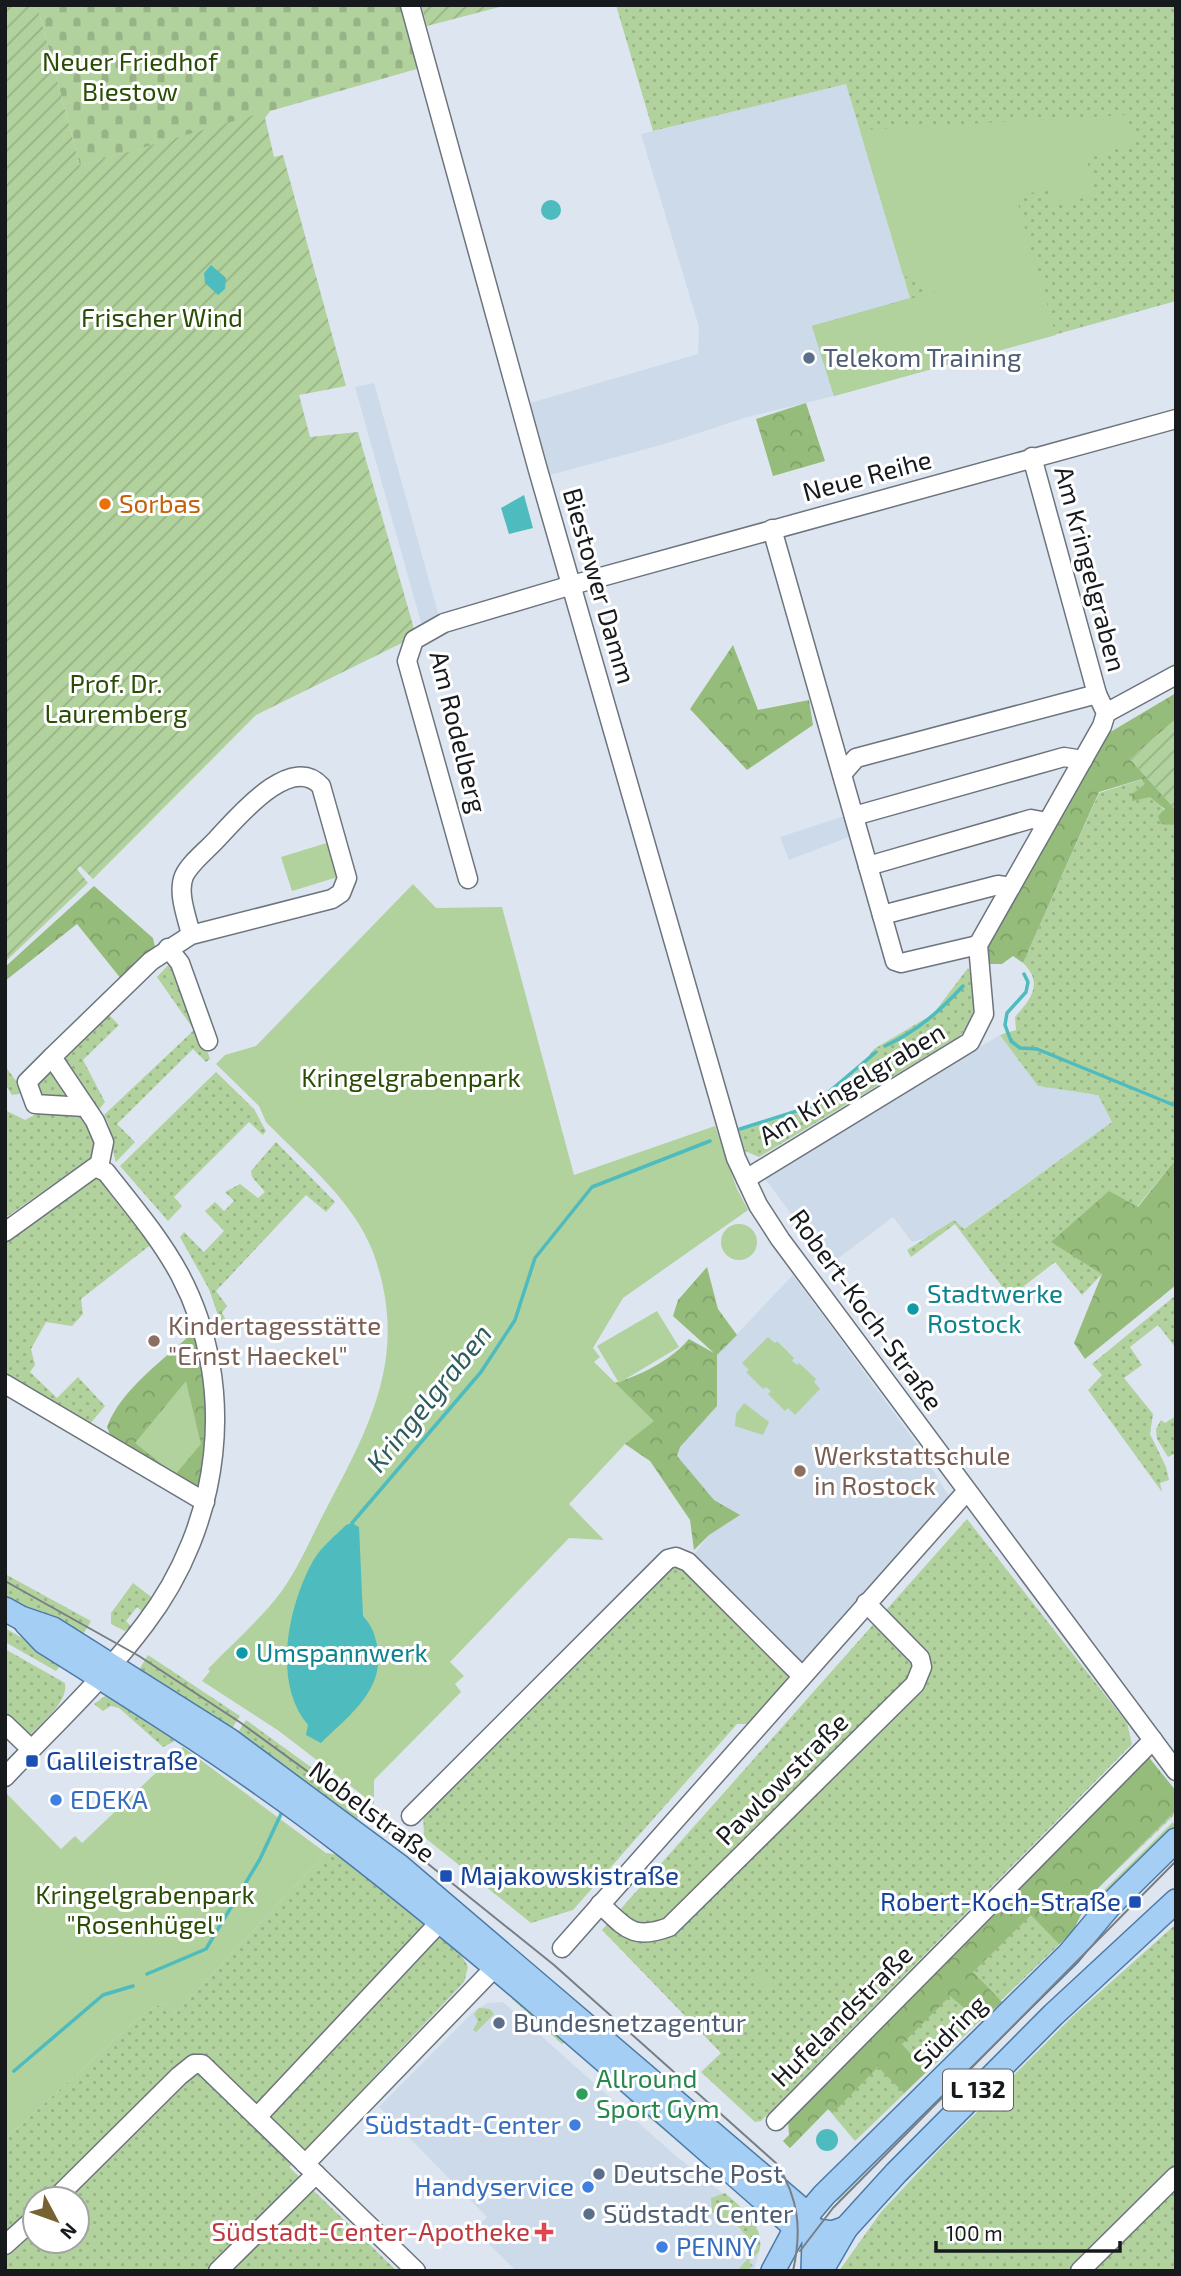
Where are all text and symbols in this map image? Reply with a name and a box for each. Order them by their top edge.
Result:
park label: Neuer Friedhof Biestow [42,45,219,106]
park label: Frischer Wind [81,301,243,332]
place label: Telekom Training [823,341,1021,372]
marker: Telekom Training [801,350,817,366]
street label: Neue Reihe [799,442,935,507]
street label: Am Kringelgraben [1049,463,1134,675]
street label: Biestower Damm [558,484,643,687]
place label: Sorbas [119,487,201,518]
marker: Sorbas [97,496,113,512]
street label: Am Rodelberg [424,648,495,816]
park label: Prof. Dr. Lauremberg [45,667,187,728]
street label: Am Kringelgraben [753,1015,950,1150]
park label: Kringelgrabenpark [301,1061,521,1092]
street label: Robert-Koch-Straße [784,1203,951,1416]
place label: Stadtwerke Rostock [927,1277,1063,1338]
marker: Stadtwerke Rostock [905,1301,921,1317]
place label: Kindertagesstätte "Ernst Haeckel" [168,1309,381,1370]
water label: Kringelgraben [358,1317,498,1478]
marker: Kindertagesstätte "Ernst Haeckel" [146,1333,162,1349]
place label: Werkstattschule in Rostock [814,1439,1011,1500]
marker: Werkstattschule in Rostock [792,1463,808,1479]
place label: Umspannwerk [256,1636,428,1667]
marker: Umspannwerk [234,1645,250,1661]
street label: Pawlowstraße [708,1705,853,1850]
place label: Galileistraße [46,1744,198,1775]
marker: Galileistraße [24,1753,40,1769]
street label: Nobelstraße [304,1754,442,1868]
place label: EDEKA [70,1783,148,1814]
marker: EDEKA [48,1792,64,1808]
place label: Majakowskistraße [460,1859,679,1890]
marker: Majakowskistraße [438,1868,454,1884]
park label: Kringelgrabenpark "Rosenhügel" [35,1878,255,1939]
place label: Robert-Koch-Straße [880,1885,1121,1916]
marker: Robert-Koch-Straße [1127,1894,1143,1910]
street label: Hufelandstraße [764,1938,918,2092]
street label: Südring [906,1988,992,2074]
place label: Bundesnetzagentur [513,2006,746,2037]
marker: Bundesnetzagentur [491,2015,507,2031]
place label: Allround Sport Gym [596,2062,719,2123]
road number: L 132 [943,2070,1013,2110]
marker: Allround Sport Gym [574,2086,590,2102]
place label: Südstadt-Center [365,2108,561,2139]
marker: Südstadt-Center [567,2117,583,2133]
place label: Deutsche Post [613,2157,783,2188]
marker: Deutsche Post [591,2166,607,2182]
place label: Handyservice [414,2170,574,2201]
marker: Handyservice [580,2179,596,2195]
north arrow [21,2185,91,2255]
place label: Südstadt Center [603,2197,793,2228]
marker: Südstadt Center [581,2206,597,2222]
scale bar [936,2210,1120,2254]
place label: Südstadt-Center-Apotheke [211,2215,530,2246]
text: N [56,2219,82,2244]
text: 100 m [946,2220,1003,2245]
marker: Südstadt-Center-Apotheke [536,2224,552,2240]
place label: PENNY [676,2230,758,2261]
marker: PENNY [654,2239,670,2255]

